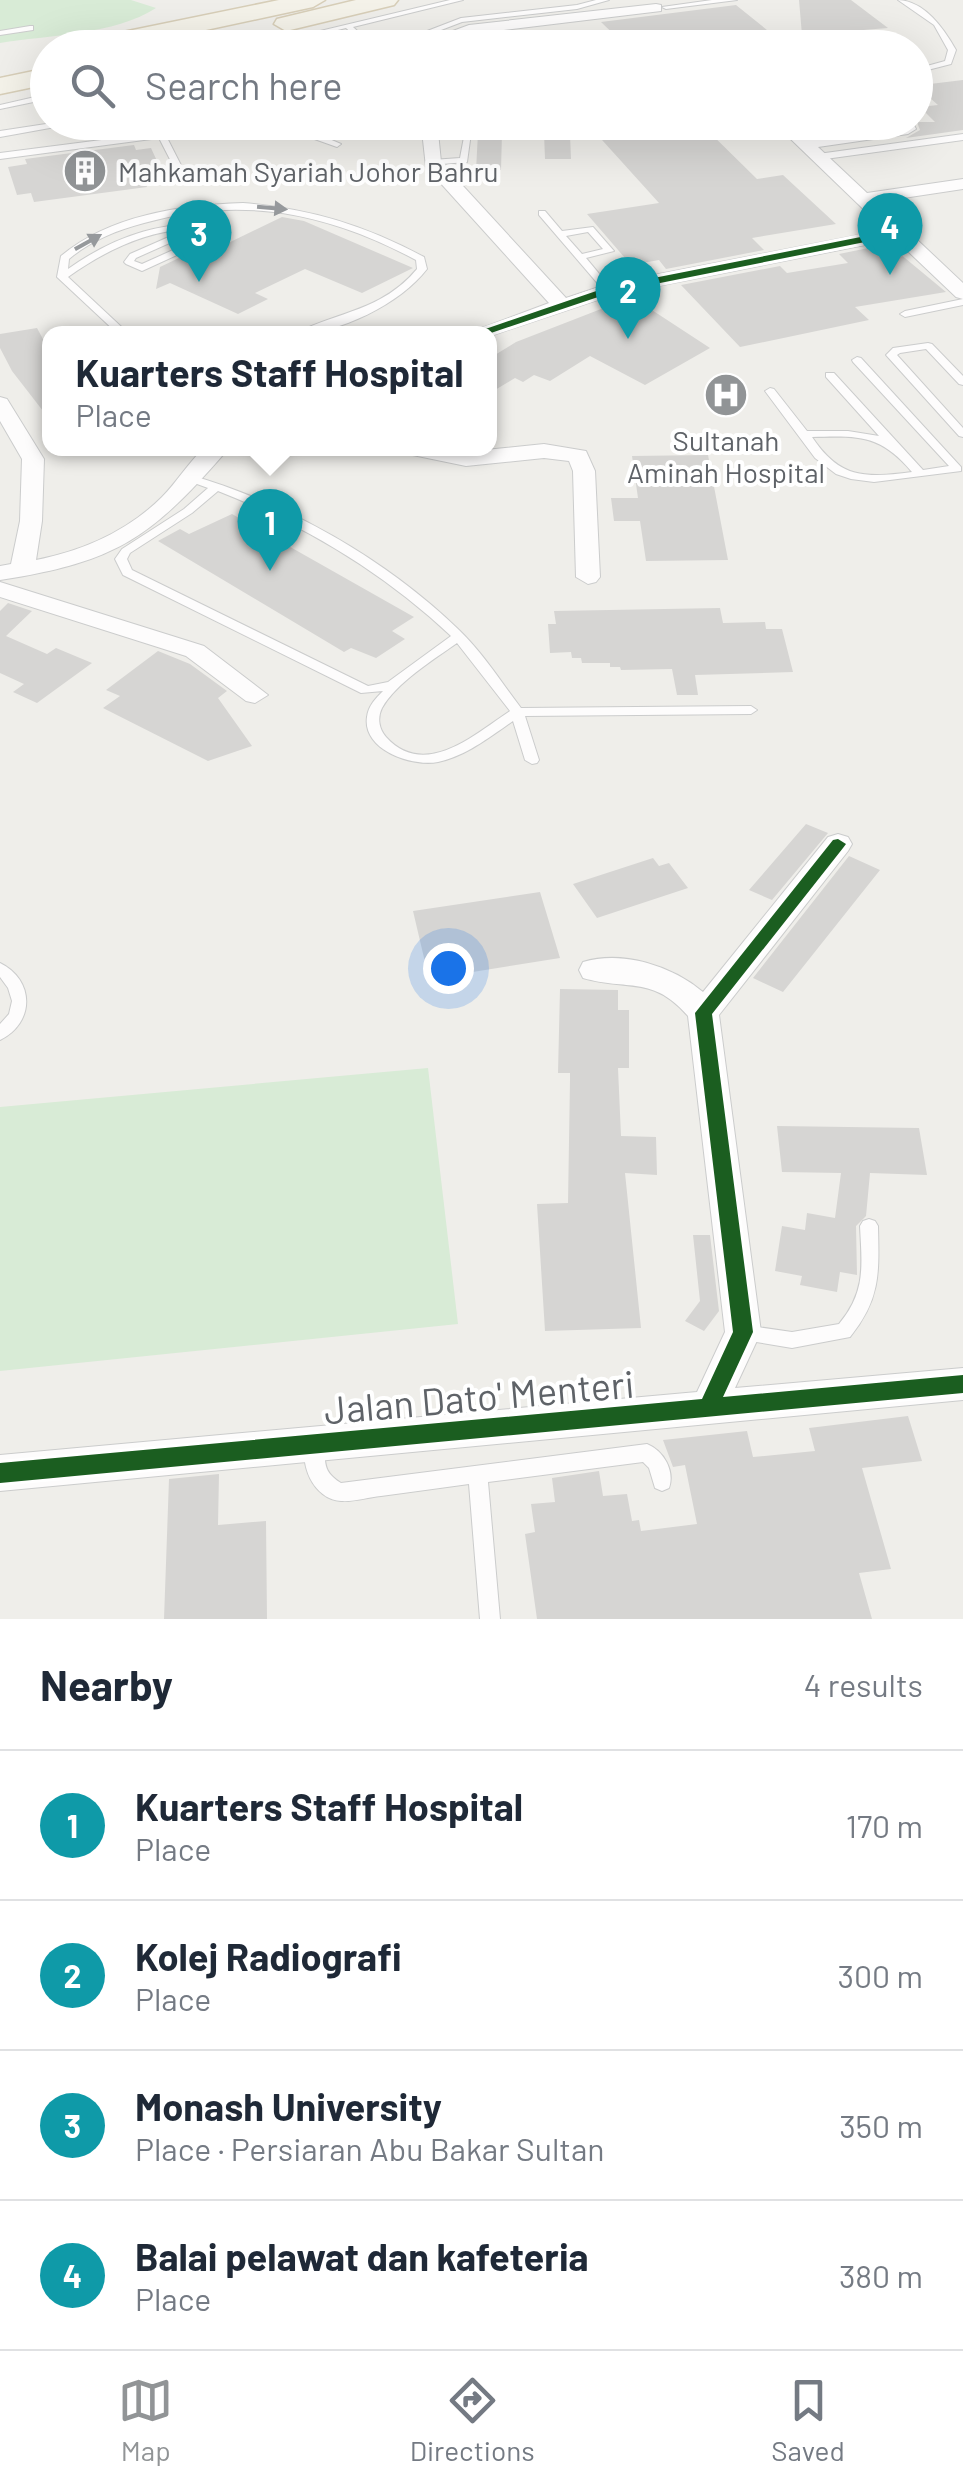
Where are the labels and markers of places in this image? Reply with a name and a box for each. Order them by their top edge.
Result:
building icon: Mahkamah Syariah Johor Bahru [62,148,108,194]
place label: Mahkamah Syariah Johor Bahru [118,154,499,188]
pin: 4 [858,192,922,275]
pin: 3 [166,200,232,282]
pin: 2 [596,256,660,339]
hospital icon: Sultanah Aminah Hospital [703,372,749,418]
place label: Sultanah Aminah Hospital [627,423,825,489]
pin: 1 [238,488,302,571]

